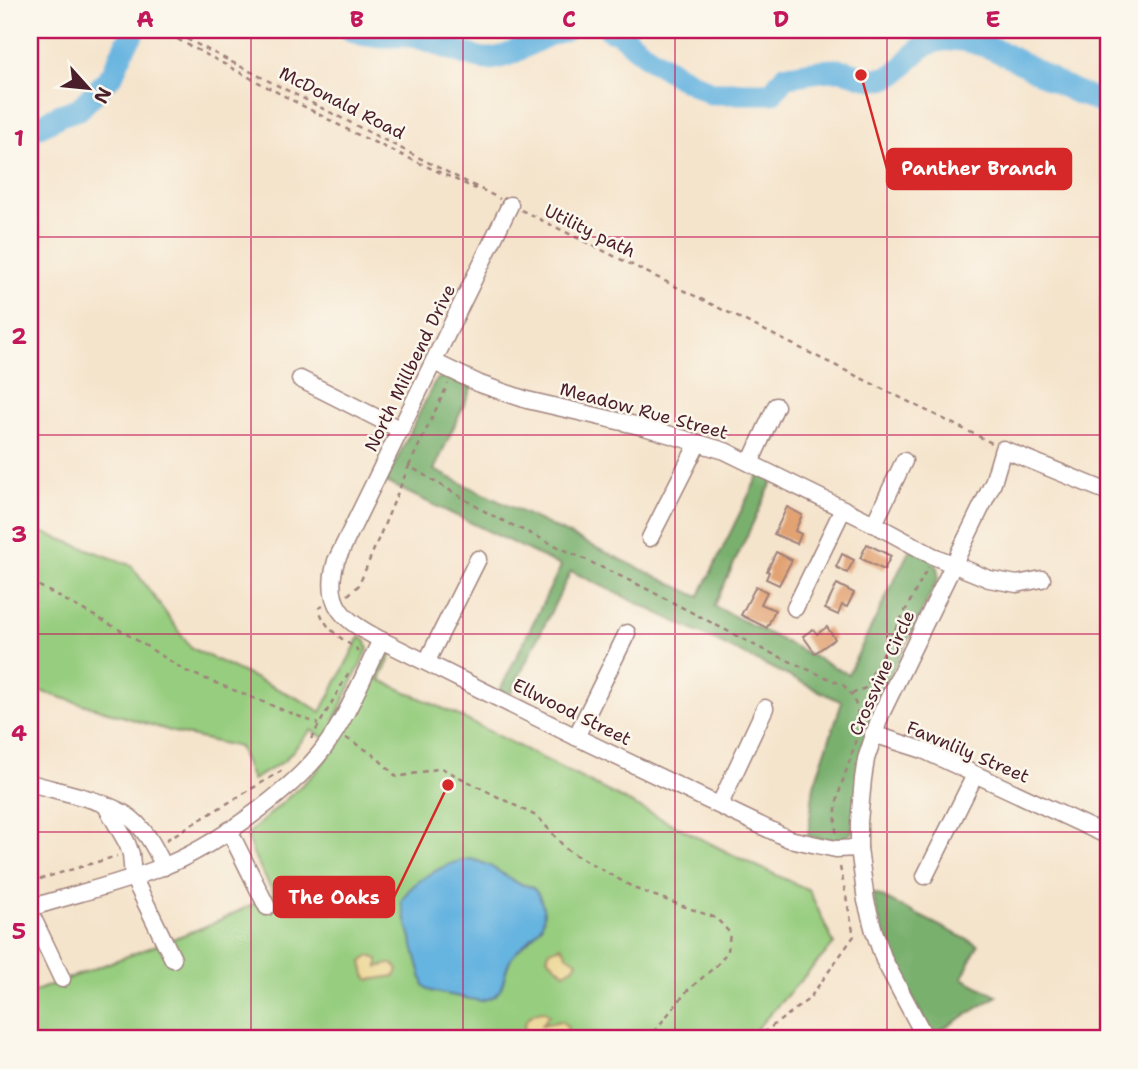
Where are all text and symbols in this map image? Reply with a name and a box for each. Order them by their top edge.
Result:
text: A [136,4,154,34]
text: B [350,4,364,34]
text: C [562,4,576,34]
text: D [773,4,789,34]
text: E [985,4,1001,34]
north arrow [52,52,122,122]
street label: McDonald Road [275,61,409,145]
text: N [88,83,117,108]
text: 1 [14,123,24,153]
callout: Panther Branch [887,149,1071,189]
text: Panther Branch [901,156,1057,181]
street label: Utility path [540,199,640,263]
street label: North Millbend Drive [359,280,461,456]
text: 2 [11,321,27,351]
street label: Meadow Rue Street [557,377,731,445]
text: 3 [11,519,27,549]
street label: Crossvine Circle [844,607,920,739]
street label: Ellwood Street [509,673,635,751]
street label: Fawnlily Street [903,715,1033,789]
text: 4 [11,718,27,748]
callout: The Oaks [274,877,394,917]
text: The Oaks [288,885,380,910]
text: 5 [12,916,26,946]

